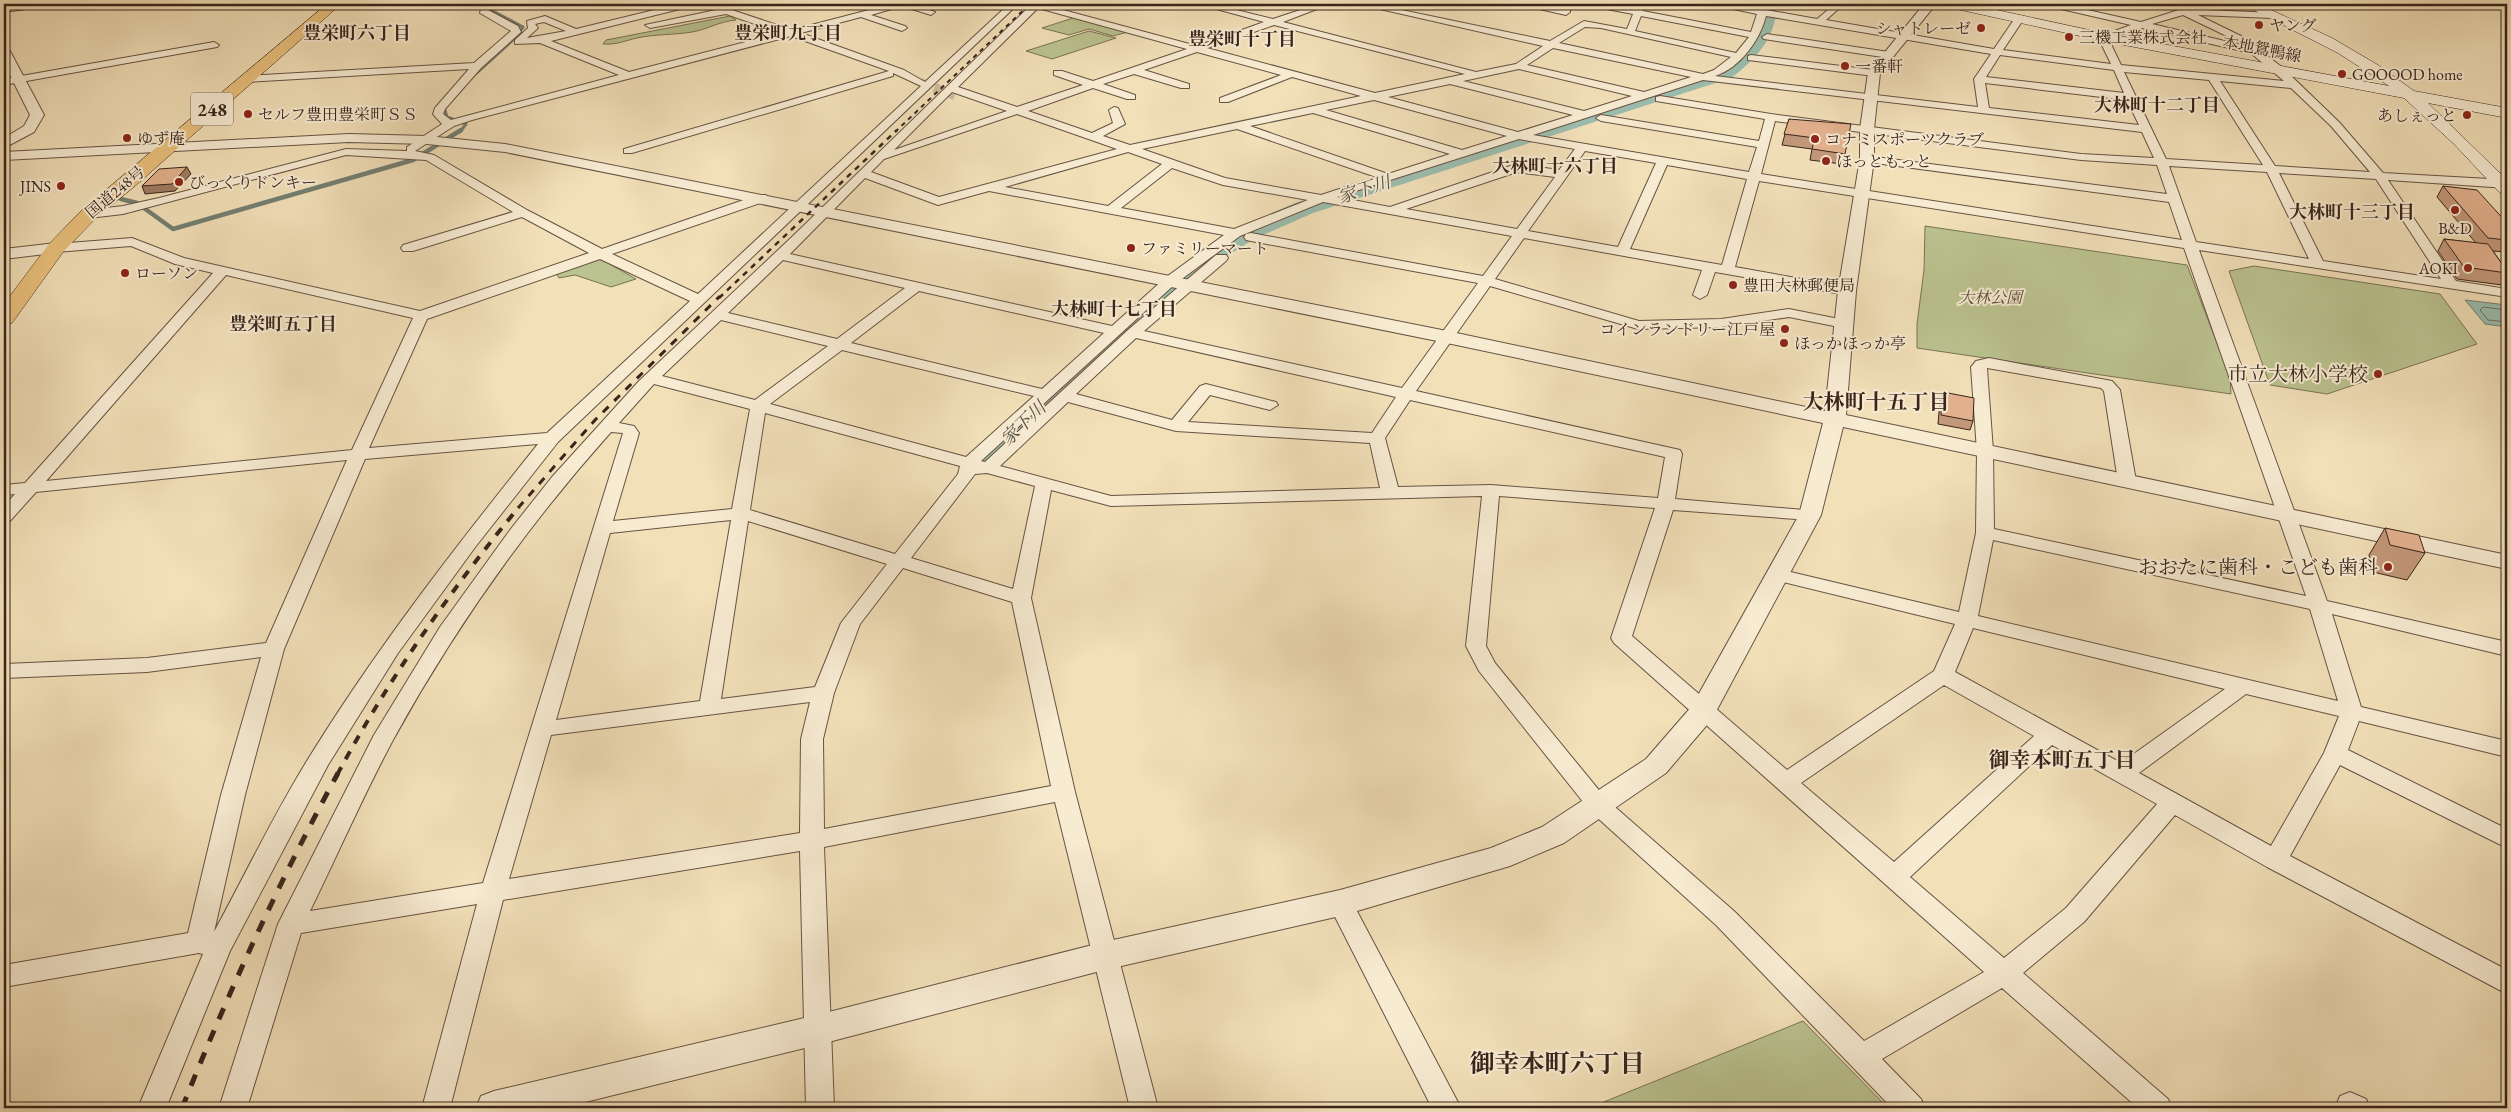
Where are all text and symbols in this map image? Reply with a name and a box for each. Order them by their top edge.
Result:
place label: ヤング [2269,15,2317,36]
place label: シャトレーゼ [1876,18,1971,39]
marker: ヤング [2253,19,2265,31]
district label: 豊栄町六丁目 [303,21,411,44]
district label: 豊栄町九丁目 [734,21,842,44]
marker: シャトレーゼ [1975,22,1987,34]
district label: 豊栄町十丁目 [1188,27,1296,50]
place label: 三機工業株式会社 [2079,27,2207,48]
marker: 三機工業株式会社 [2063,31,2075,43]
street label: 本地鴛鴨線 [2221,31,2303,67]
place label: 一番軒 [1855,56,1903,77]
marker: 一番軒 [1839,60,1851,72]
place label: GOOOOD home [2352,64,2463,85]
marker: GOOOOD home [2336,68,2348,80]
road number: 248 [191,92,233,126]
district label: 大林町十二丁目 [2094,93,2220,116]
place label: セルフ豊田豊栄町ＳＳ [258,104,418,125]
place label: あしぇっと [2377,105,2457,126]
marker: セルフ豊田豊栄町ＳＳ [242,108,254,120]
marker: あしぇっと [2461,109,2473,121]
place label: ゆず庵 [137,128,185,149]
place label: コナミスポーツクラブ [1825,129,1984,150]
marker: ゆず庵 [121,132,133,144]
marker: コナミスポーツクラブ [1809,133,1821,145]
place label: ほっともっと [1836,151,1932,172]
district label: 大林町十六丁目 [1492,154,1618,177]
marker: ほっともっと [1820,155,1832,167]
street label: 国道248号 [81,161,149,223]
water label: 家下川 [1335,169,1395,208]
place label: びっくりドンキー [189,172,317,193]
place label: JINS [18,176,51,197]
marker: びっくりドンキー [173,176,185,188]
marker: JINS [55,180,67,192]
district label: 大林町十三丁目 [2289,200,2415,223]
marker: B&D [2449,204,2461,216]
place label: B&D [2438,218,2472,239]
place label: ファミリーマート [1141,238,1269,259]
marker: ファミリーマート [1125,242,1137,254]
place label: AOKI [2418,258,2459,279]
marker: AOKI [2462,262,2474,274]
place label: ローソン [135,263,198,284]
marker: ローソン [119,267,131,279]
place label: 豊田大林郵便局 [1743,275,1855,296]
marker: 豊田大林郵便局 [1727,279,1739,291]
park label: 大林公園 [1958,287,2025,308]
district label: 大林町十七丁目 [1051,297,1177,320]
district label: 豊栄町五丁目 [229,312,337,335]
place label: コインランドリー江戸屋 [1599,319,1775,340]
marker: コインランドリー江戸屋 [1779,323,1791,335]
place label: ほっかほっか亭 [1794,333,1906,354]
marker: ほっかほっか亭 [1778,337,1790,349]
place label: 市立大林小学校 [2228,361,2368,387]
marker: 市立大林小学校 [2372,368,2384,380]
district label: 大林町十五丁目 [1803,388,1950,415]
water label: 家下川 [996,395,1052,450]
place label: おおたに歯科・こども歯科 [2138,554,2378,580]
marker: おおたに歯科・こども歯科 [2382,561,2394,573]
district label: 御幸本町五丁目 [1989,746,2136,773]
district label: 御幸本町六丁目 [1469,1047,1645,1079]

